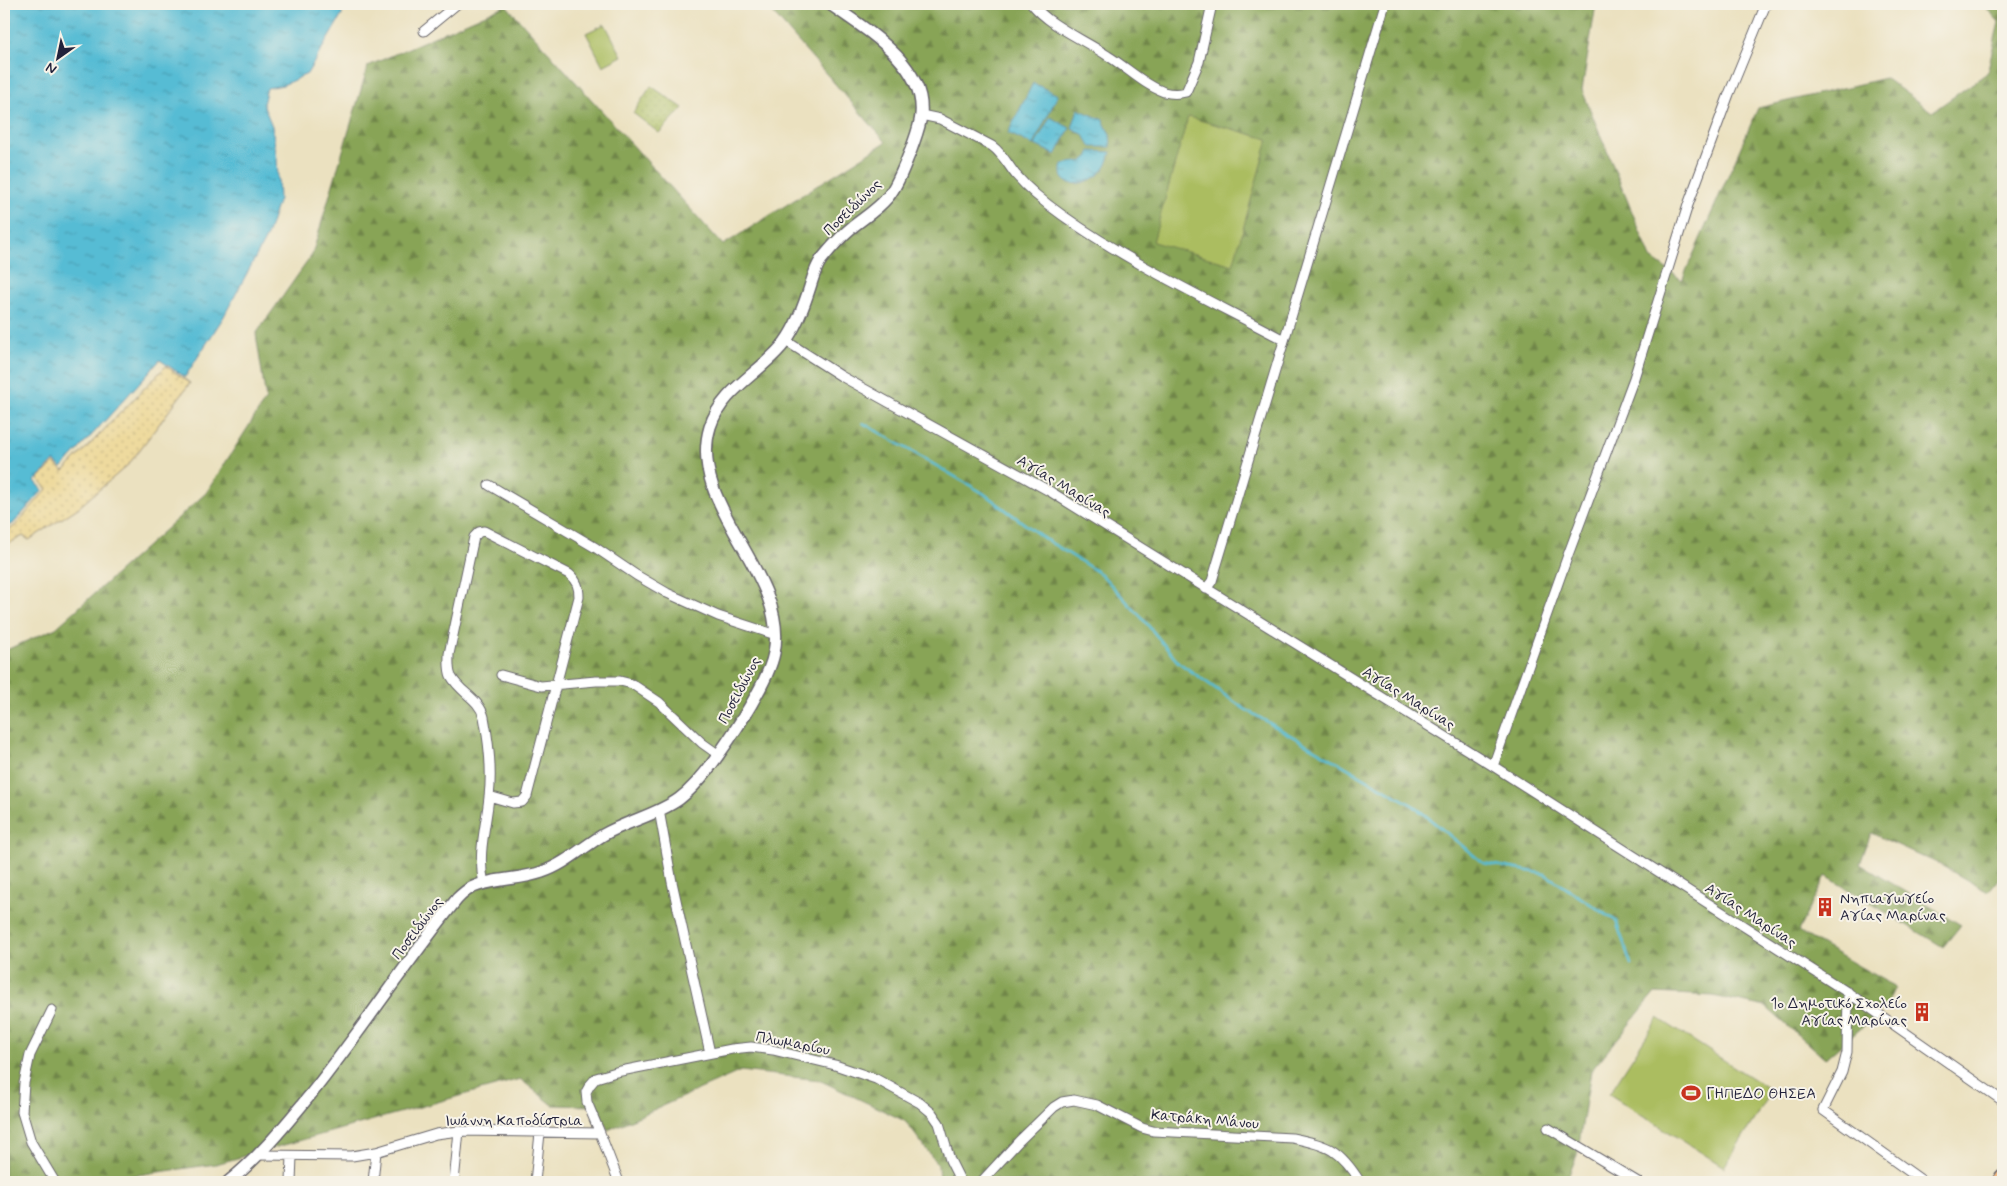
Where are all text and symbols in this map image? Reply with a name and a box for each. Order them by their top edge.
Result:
north arrow [32,32,82,82]
text: N [43,58,60,78]
street label: Ποσειδώνος [819,175,886,240]
street label: Αγίας Μαρίνας [1013,451,1114,523]
street label: Ποσειδώνος [714,653,766,728]
street label: Αγίας Μαρίνας [1358,662,1459,736]
street label: Αγίας Μαρίνας [1701,879,1801,953]
place label: Νηπιαγωγείο Αγίας Μαρίνας [1840,889,1946,926]
street label: Ποσειδώνος [388,893,448,964]
building icon: Νηπιαγωγείο Αγίας Μαρίνας [1814,896,1836,918]
place label: 1ο Δημοτικό Σχολείο Αγίας Μαρίνας [1770,994,1907,1031]
building icon: 1ο Δημοτικό Σχολείο Αγίας Μαρίνας [1911,1001,1933,1023]
street label: Πλωμαρίου [754,1027,832,1061]
sports icon: ΓΗΠΕΔΟ ΘΗΣΕΑ [1680,1082,1702,1104]
place label: ΓΗΠΕΔΟ ΘΗΣΕΑ [1706,1084,1816,1104]
street label: Κατράκη Μάνου [1150,1105,1260,1135]
street label: Ιωάννη Καποδίστρια [445,1111,583,1131]

